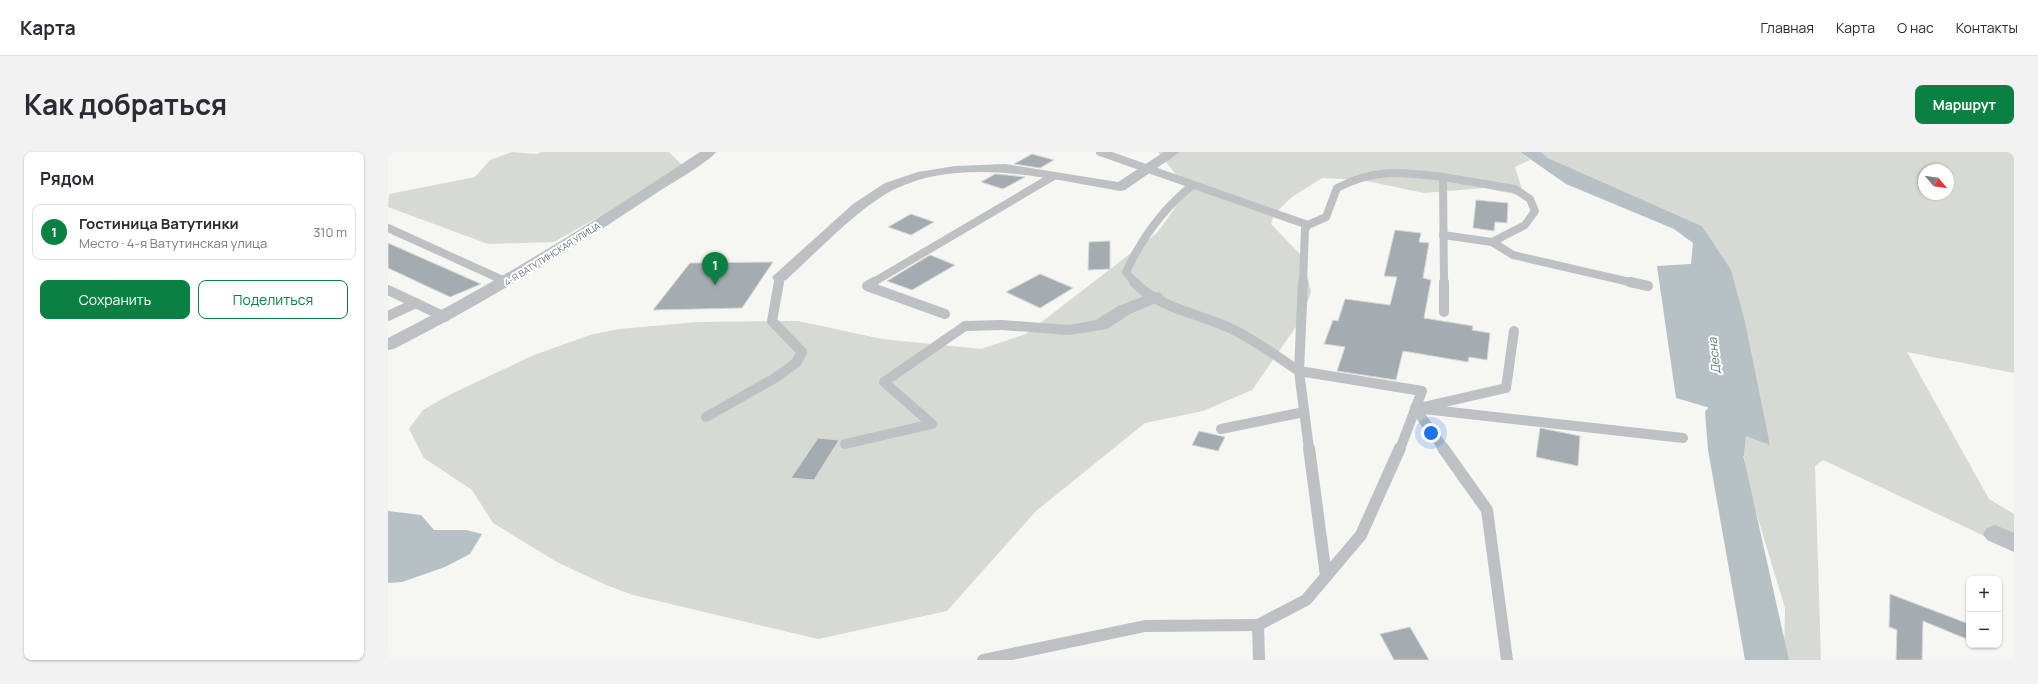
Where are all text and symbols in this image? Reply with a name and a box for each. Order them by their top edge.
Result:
text: Карта [20,15,76,41]
text: Главная [1761,18,1814,37]
text: Карта [1836,18,1875,37]
text: О нас [1897,18,1934,37]
text: Контакты [1956,18,2018,37]
text: Как добраться [24,85,227,123]
button: Маршрут [1915,85,2014,124]
north arrow [1918,164,1954,200]
text: Рядом [40,167,94,190]
text: Гостиница Ватутинки [79,213,239,234]
street label: 4-Я ВАТУТИНСКАЯ УЛИЦА [502,219,603,289]
text: 1 [51,223,57,241]
text: 310 m [313,223,347,241]
text: Место · 4-я Ватутинская улица [79,234,267,252]
pin: 1 [702,252,728,285]
button: Сохранить [40,280,190,319]
button: Поделиться [198,280,348,319]
water label: Десна [1704,336,1724,375]
your location [1421,423,1441,443]
map controls [1966,576,2002,648]
button: + [1966,576,2002,612]
button: − [1966,612,2002,648]

